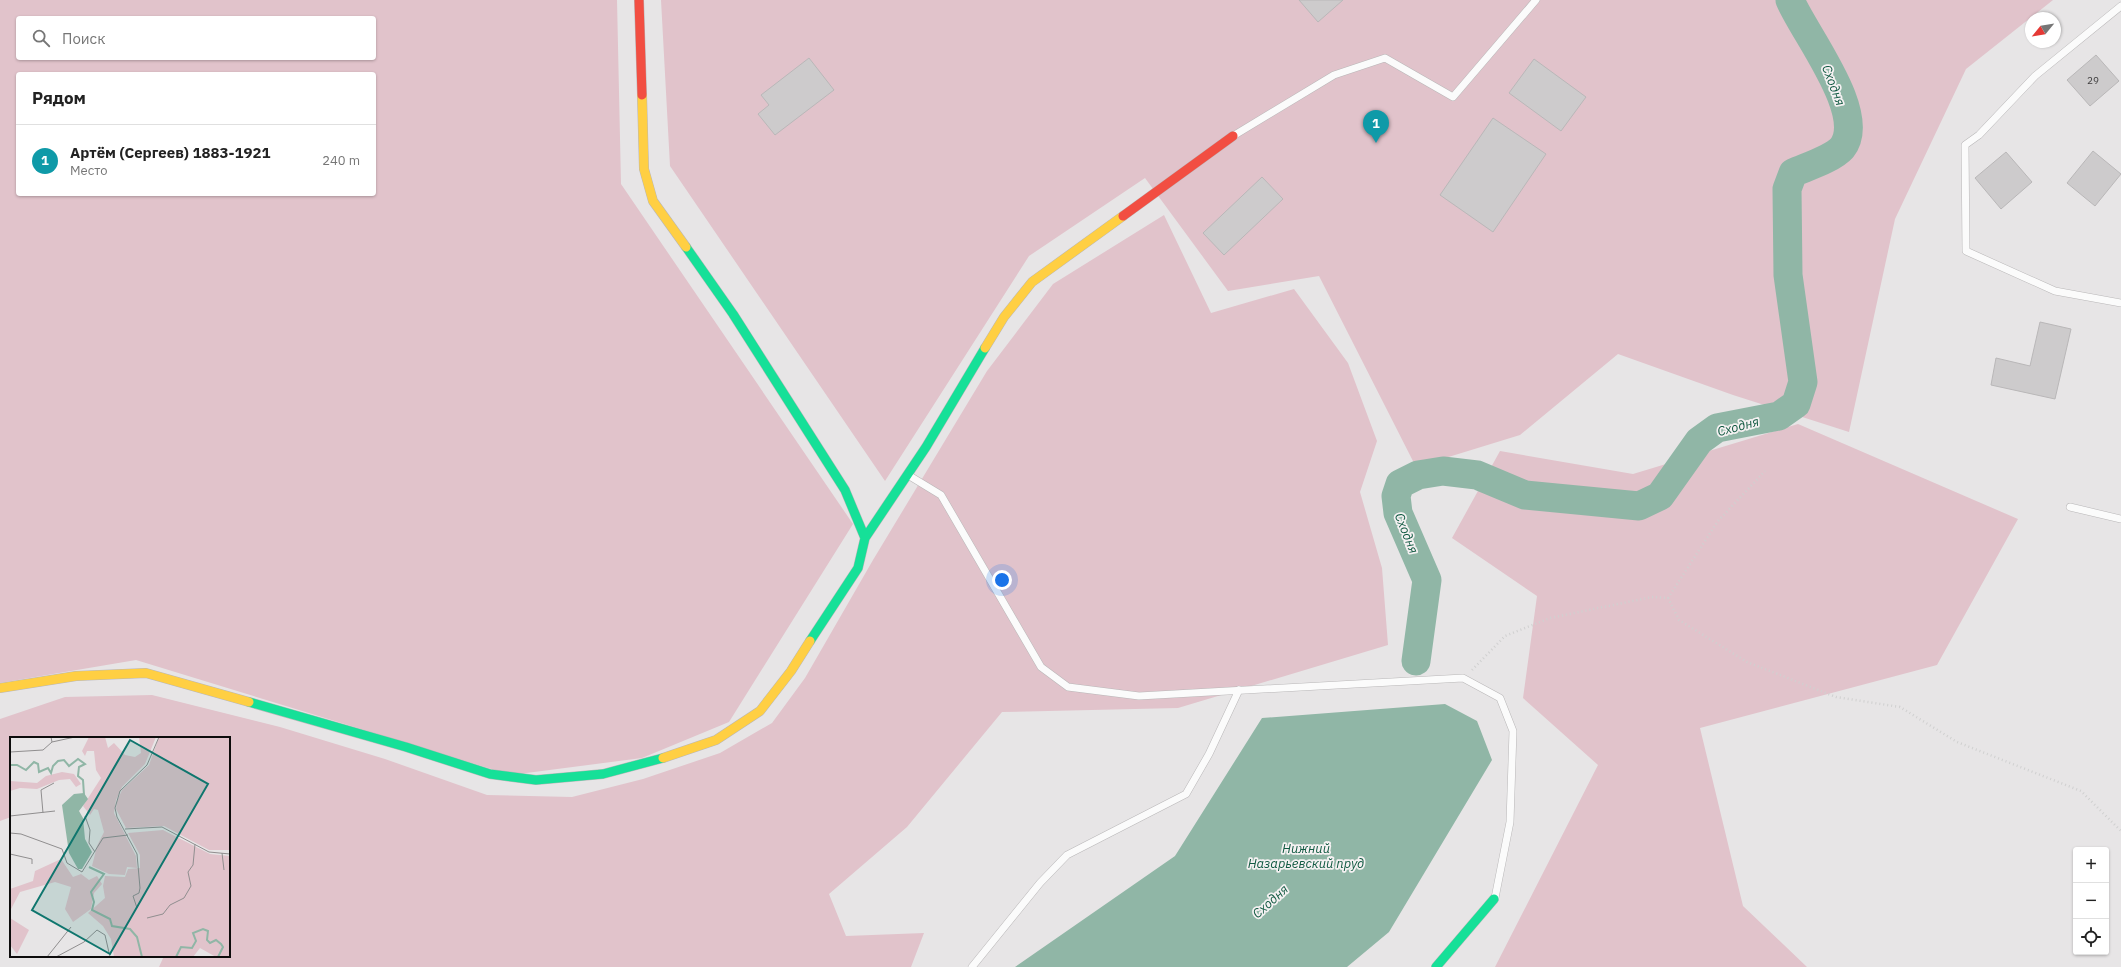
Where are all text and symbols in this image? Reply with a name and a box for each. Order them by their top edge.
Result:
north arrow [2025,12,2061,48]
search box [16,16,376,60]
icon: search [30,27,52,49]
text: Поиск [62,29,105,48]
water label: Сходня [1818,62,1849,108]
house number: 29 [2087,74,2099,87]
text: Рядом [32,87,86,109]
pin: 1 [1363,110,1389,143]
text: Артём (Сергеев) 1883-1921 [70,143,270,162]
text: 1 [41,152,49,169]
text: 240 m [322,152,360,169]
text: Место [70,162,108,179]
water label: Сходня [1715,413,1761,440]
water label: Сходня [1391,510,1422,556]
your location [992,570,1012,590]
inset map [10,737,230,957]
water label: Нижний Назарьевский пруд [1248,840,1364,872]
map controls [2073,847,2109,955]
button: + [2073,847,2109,883]
water label: Сходня [1249,881,1292,922]
button: − [2073,883,2109,919]
button: locate [2073,919,2109,955]

